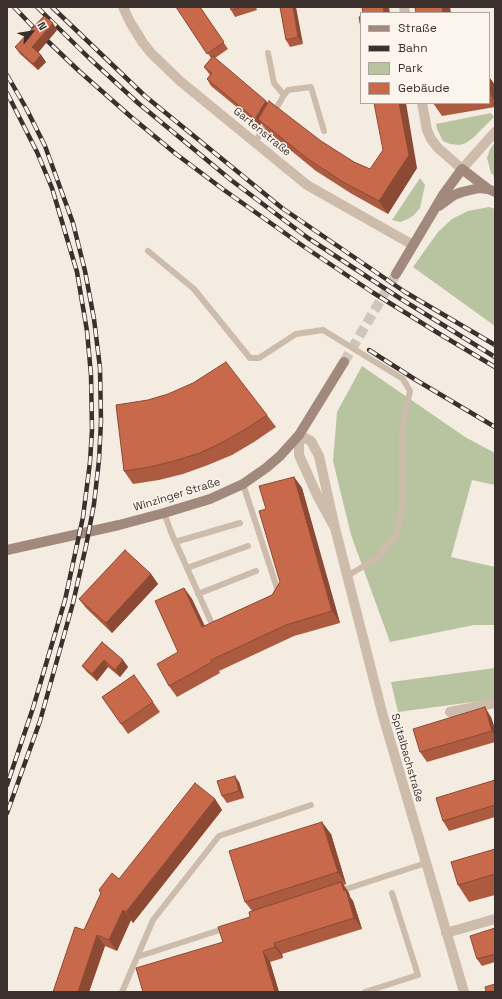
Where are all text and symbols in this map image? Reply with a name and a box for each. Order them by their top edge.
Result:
north arrow [12,12,52,52]
legend [360,12,490,104]
text: N [34,19,50,33]
text: Straße [398,20,437,36]
text: Bahn [398,40,428,56]
text: Park [398,60,423,76]
text: Gebäude [398,80,450,96]
street label: Gartenstraße [231,105,293,159]
street label: Winzinger Straße [132,475,222,515]
street label: Spitalbachstraße [388,712,426,804]

